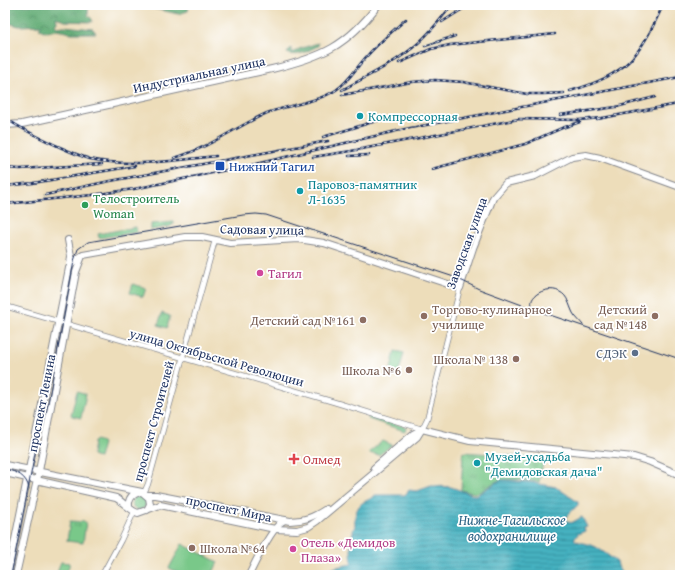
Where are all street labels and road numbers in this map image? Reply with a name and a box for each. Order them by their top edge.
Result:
street label: Индустриальная улица [131,51,268,98]
street label: Заводская улица [441,194,492,292]
street label: Садовая улица [220,219,305,240]
street label: улица Октябрьской Революции [126,323,307,392]
street label: проспект Ленина [23,352,60,454]
street label: проспект Строителей [128,358,179,484]
street label: проспект Мира [184,490,274,527]

